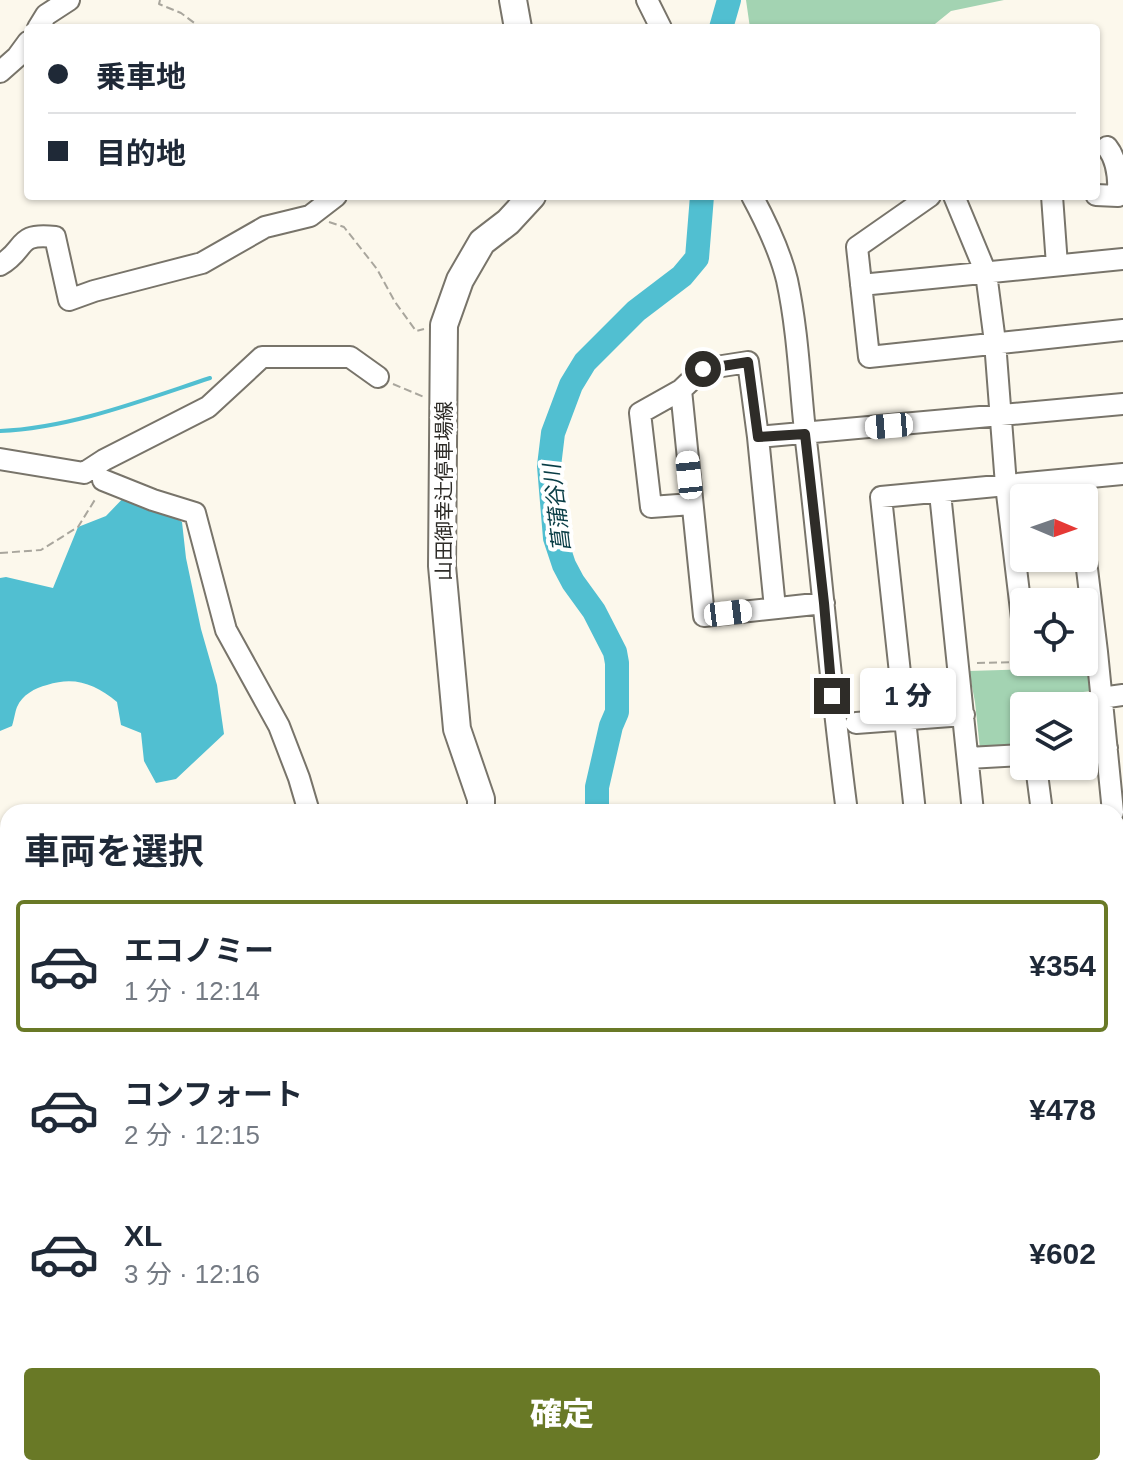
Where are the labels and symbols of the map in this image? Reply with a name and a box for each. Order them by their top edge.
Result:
route start [685,351,721,387]
street label: 山田御幸辻停車場線 [433,401,455,581]
car [864,412,914,440]
car [675,450,703,500]
water label: 菖蒲谷川 [539,461,575,553]
north arrow [1010,484,1098,572]
car [703,598,753,628]
callout: 1 分 [860,668,956,724]
route end [814,678,850,714]

